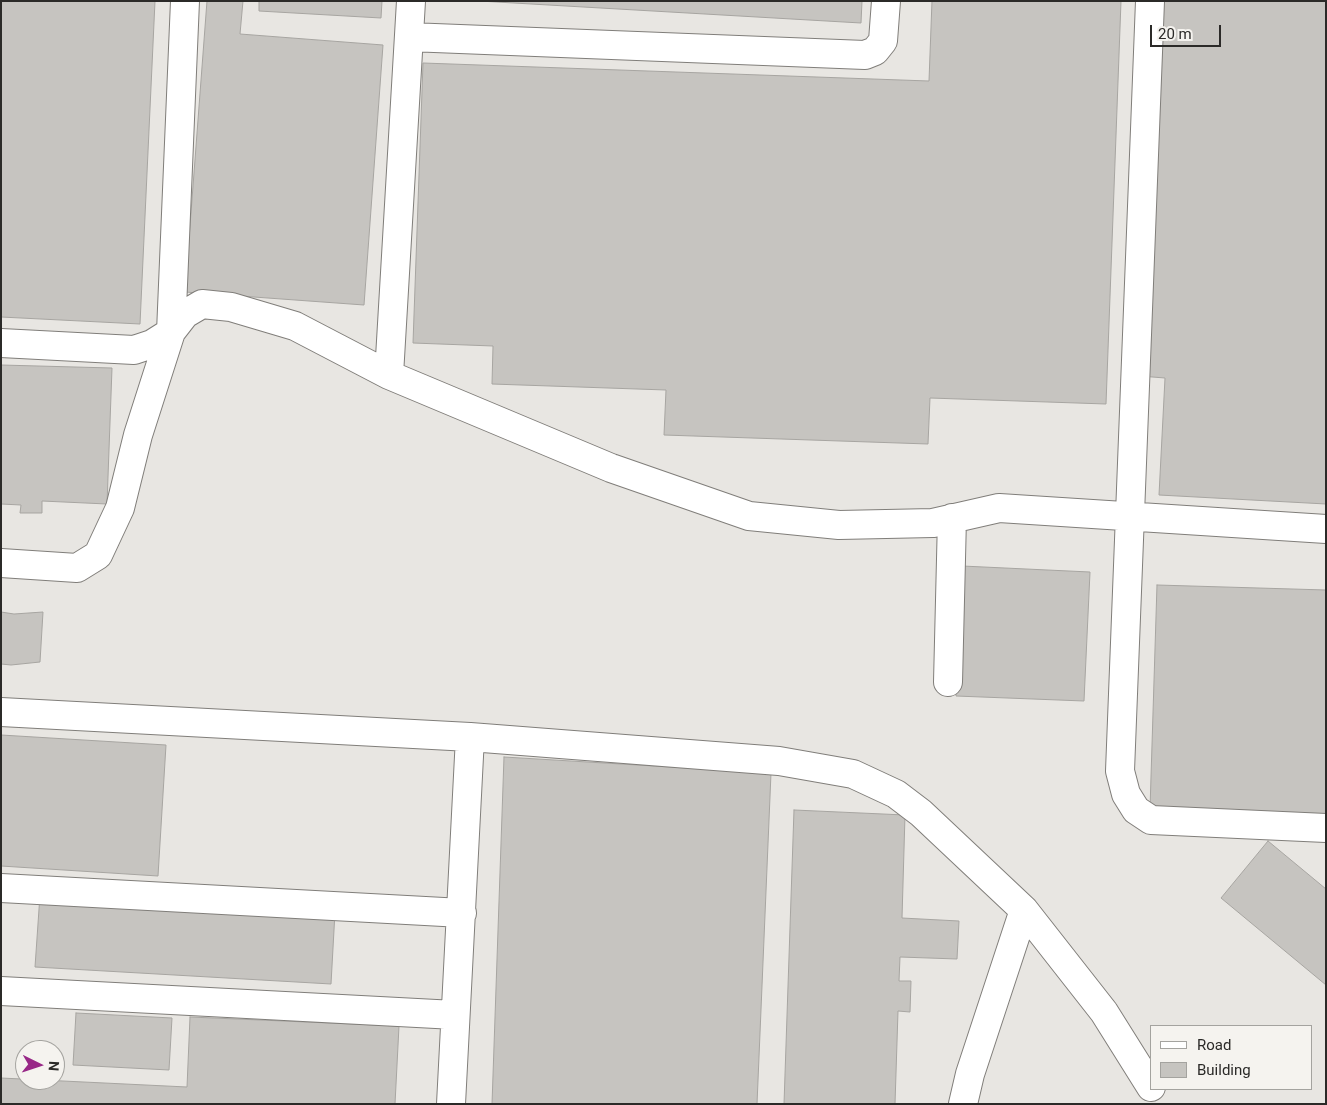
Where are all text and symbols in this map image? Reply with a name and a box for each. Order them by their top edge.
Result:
scale bar [1152,15,1223,47]
text: 20 m [1158,25,1192,43]
legend [1150,1025,1312,1090]
text: Road [1197,1036,1231,1054]
north arrow [15,1040,65,1090]
text: N [46,1060,62,1071]
text: Building [1197,1061,1251,1079]

